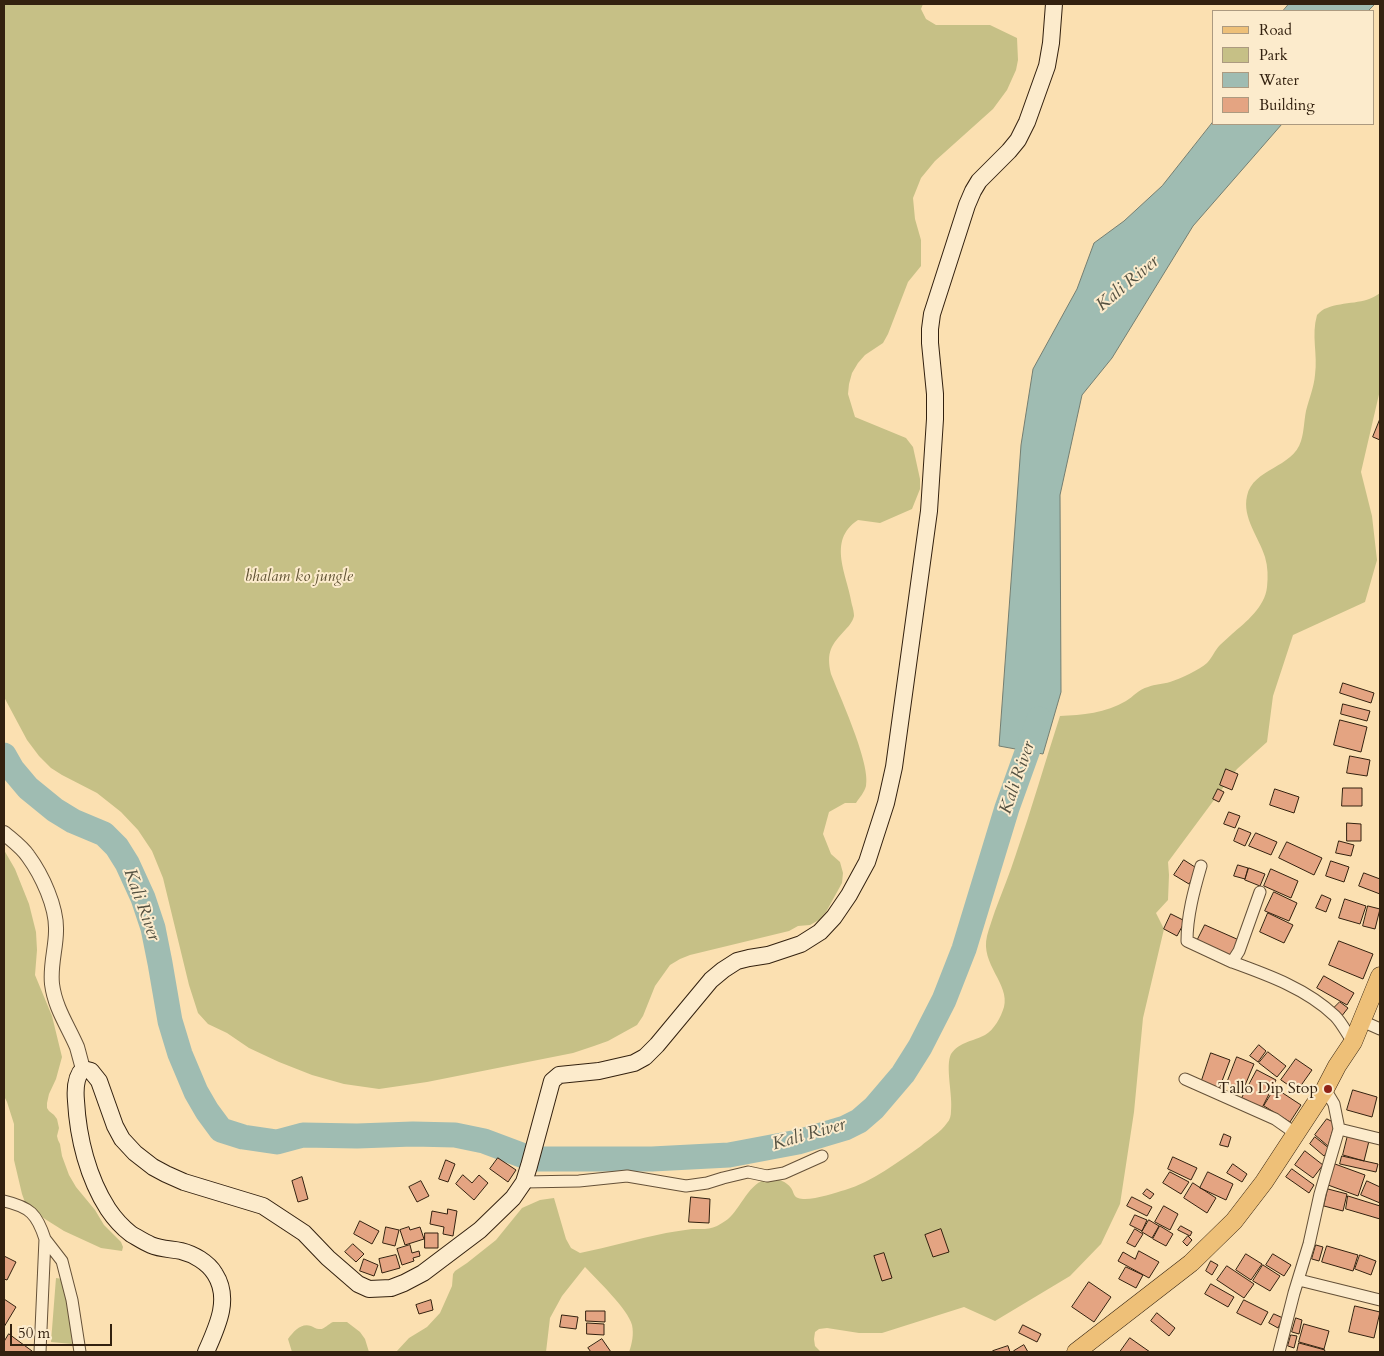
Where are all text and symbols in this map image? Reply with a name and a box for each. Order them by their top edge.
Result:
legend [1212,10,1374,125]
text: Road [1259,20,1292,40]
text: Park [1259,45,1288,65]
text: Water [1259,70,1299,90]
text: Building [1259,95,1315,115]
water label: Kali River [1092,251,1164,317]
park label: bhalam ko jungle [245,567,353,587]
water label: Kali River [996,739,1040,817]
water label: Kali River [118,866,164,944]
place label: Tallo Dip Stop [1218,1079,1318,1099]
marker: Tallo Dip Stop [1322,1083,1334,1095]
water label: Kali River [770,1114,848,1156]
scale bar [12,1314,115,1346]
text: 50 m [18,1323,50,1343]

